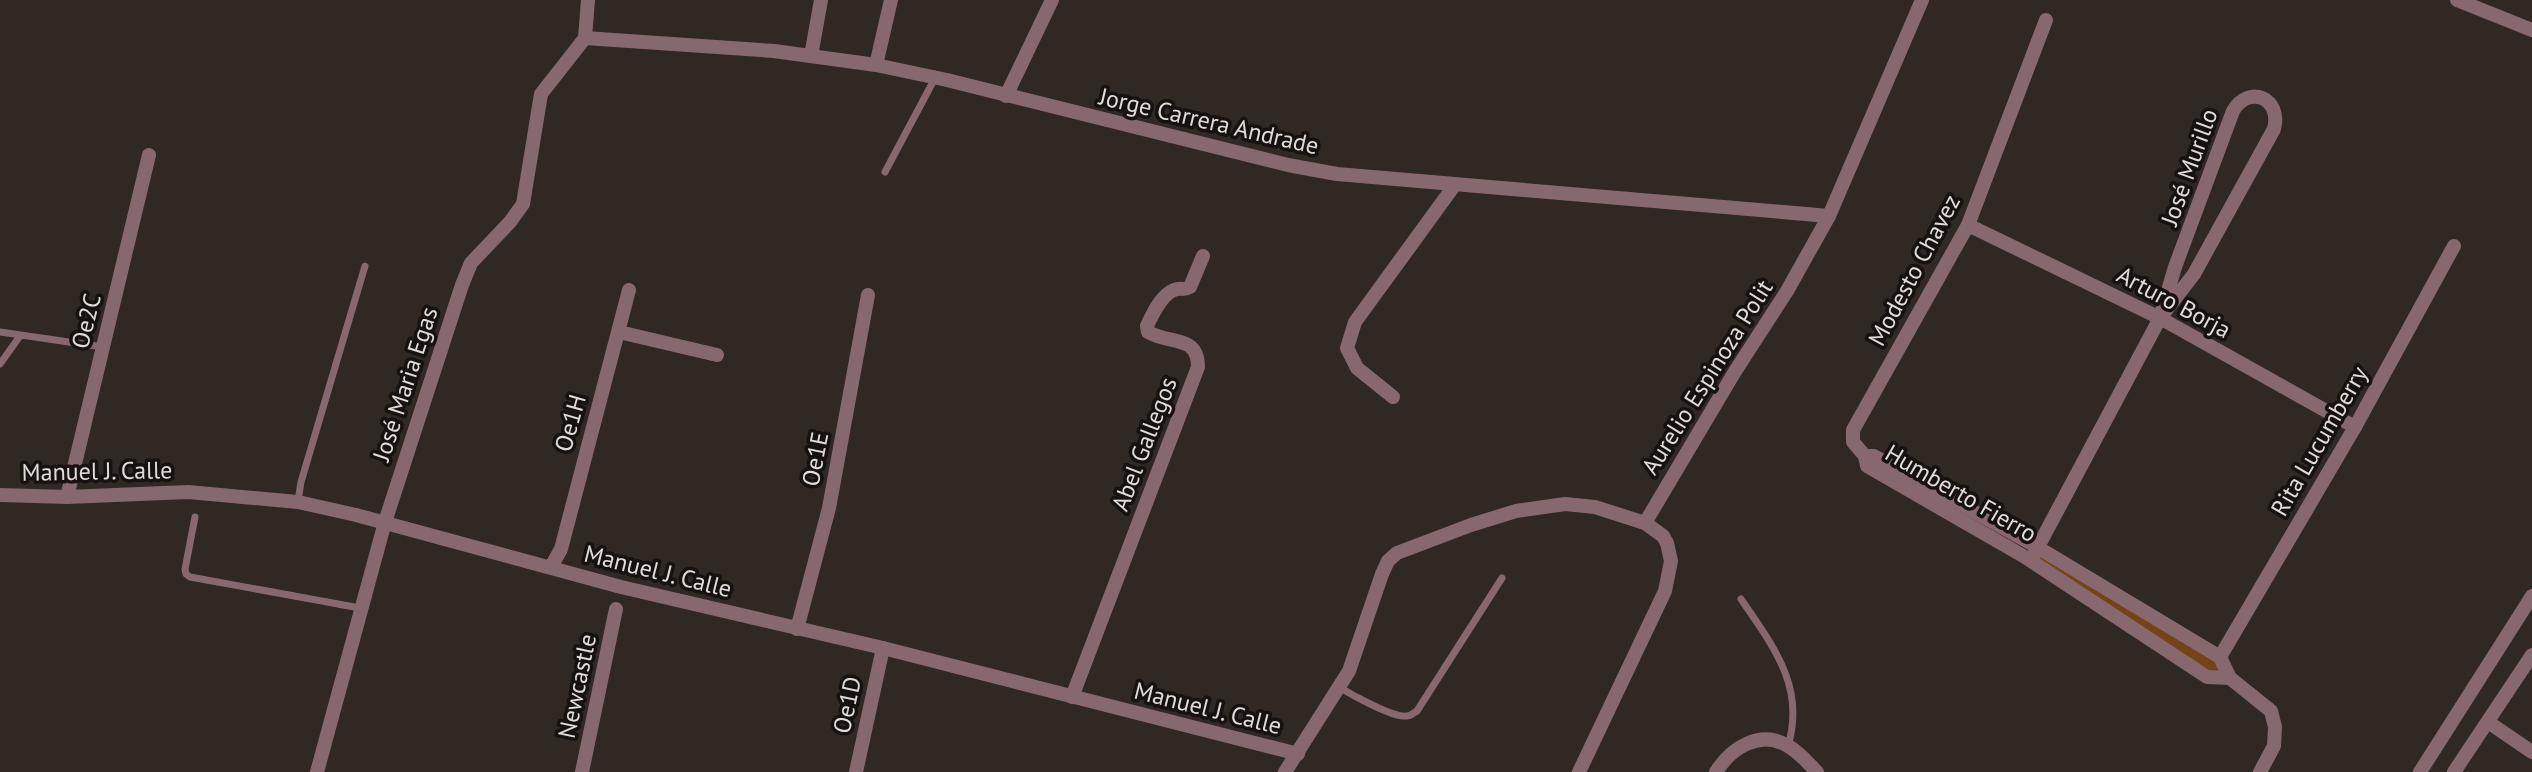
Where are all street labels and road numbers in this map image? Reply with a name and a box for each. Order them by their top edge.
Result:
street label: Jorge Carrera Andrade [1095,80,1322,161]
street label: José Murillo [2153,104,2224,231]
street label: Modesto Chavez [1861,189,1967,351]
street label: Arturo Borja [2112,259,2236,345]
street label: Aurelio Espinoza Polit [1634,274,1780,480]
street label: Oe2C [64,290,108,352]
street label: José Maria Egas [365,303,444,466]
street label: Rita Lucumberry [2264,361,2374,521]
street label: Abel Gallegos [1104,373,1184,515]
street label: Oe1H [547,391,593,455]
street label: Oe1E [795,429,835,489]
street label: Humberto Fierro [1880,437,2042,549]
street label: Manuel J. Calle [21,454,173,488]
street label: Manuel J. Calle [581,538,735,604]
street label: Newcastle [551,631,603,741]
street label: Oe1D [826,674,868,736]
street label: Manuel J. Calle [1131,675,1285,741]

